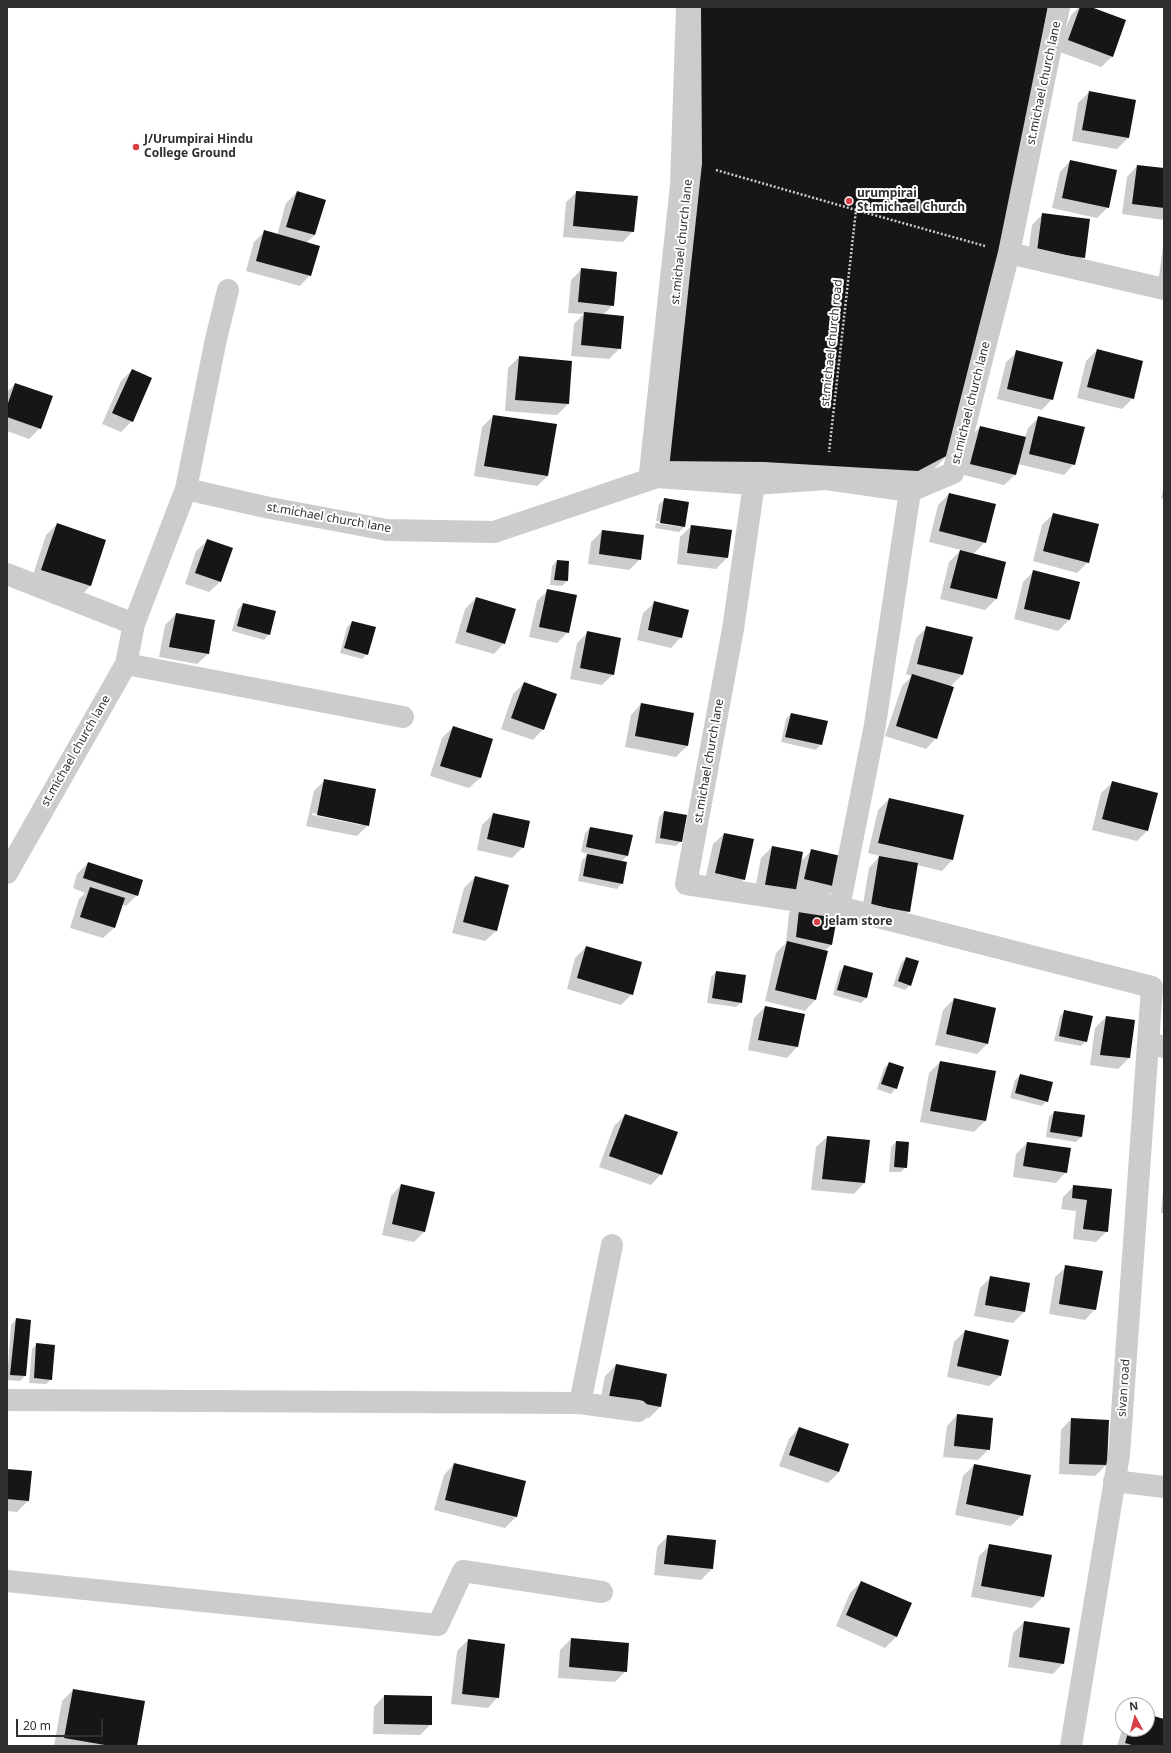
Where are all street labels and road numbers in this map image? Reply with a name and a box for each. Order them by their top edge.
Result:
street label: st.michael church lane [1024,20,1064,146]
street label: st.michael church lane [668,179,696,305]
street label: st.michael church road [818,279,846,407]
street label: st.michael church lane [949,340,993,466]
street label: st.michael church lane [266,500,392,536]
street label: st.michael church lane [38,693,114,809]
street label: st.michael church lane [691,698,727,824]
street label: sivan road [1115,1358,1133,1418]

